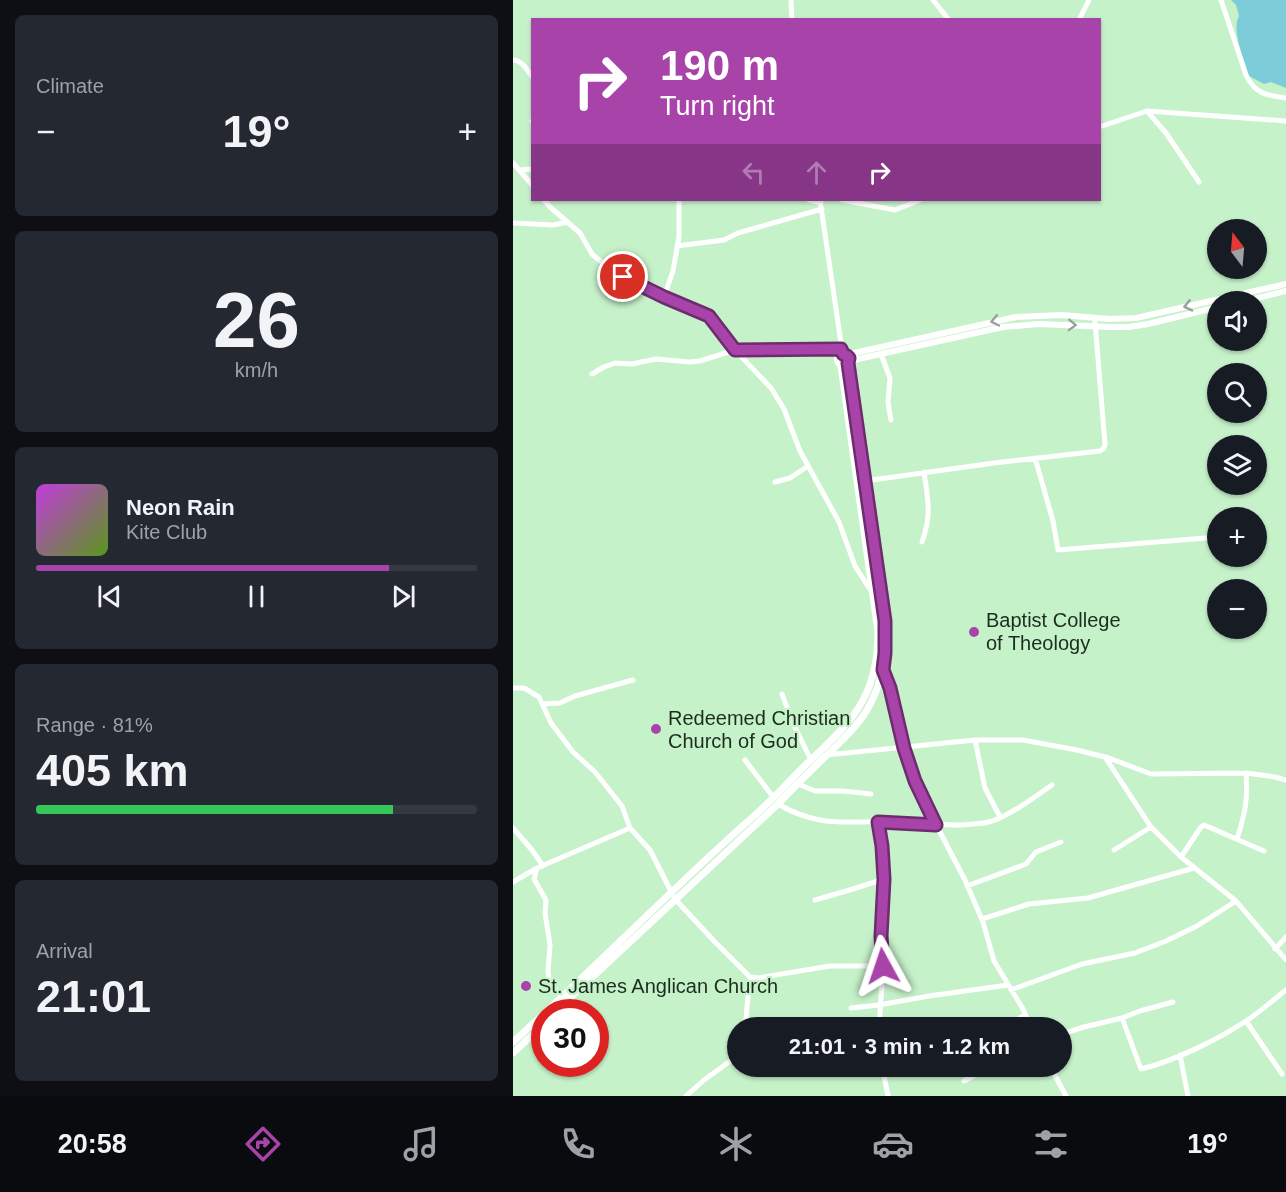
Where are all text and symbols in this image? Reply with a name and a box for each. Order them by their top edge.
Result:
icon: right [561,42,639,120]
text: 190 m [660,42,779,89]
text: Climate [36,75,104,97]
text: Turn right [660,91,775,121]
text: 19° [222,106,291,157]
text: − [36,113,55,150]
text: + [458,113,477,150]
icon: left [737,156,770,189]
icon: ahead [800,156,833,189]
icon: right [863,156,896,189]
north arrow [1207,219,1267,279]
map controls [1207,219,1267,639]
pin [597,251,648,302]
icon: arrive [606,260,639,293]
text: 26 [213,276,300,364]
button: sound [1207,291,1267,351]
one-way arrow [1183,299,1193,312]
one-way arrow [990,314,1000,327]
one-way arrow [1067,319,1076,332]
text: km/h [235,359,278,381]
button: search [1207,363,1267,423]
button: layers [1207,435,1267,495]
text: Neon Rain [126,495,235,520]
button: + [1207,507,1267,567]
text: Kite Club [126,521,207,543]
button: − [1207,579,1267,639]
icon: previous [93,580,126,613]
icon: pause [240,580,273,613]
icon: next [387,580,420,613]
place label: Baptist College of Theology [986,609,1121,654]
marker: Baptist College of Theology [967,625,981,639]
place label: Redeemed Christian Church of God [668,707,850,752]
text: Range · 81% [36,714,153,736]
marker: Redeemed Christian Church of God [649,722,663,736]
text: 405 km [36,745,189,796]
position arrow [851,934,915,998]
text: Arrival [36,940,93,962]
text: 21:01 [36,971,151,1022]
place label: St. James Anglican Church [538,975,778,997]
marker: St. James Anglican Church [519,979,533,993]
speed limit sign: 30 [531,999,609,1077]
text: 21:01 · 3 min · 1.2 km [789,1034,1010,1059]
icon: directions [242,1123,284,1165]
icon: music [400,1123,442,1165]
icon: phone [557,1123,599,1165]
icon: climate [715,1123,757,1165]
icon: car [872,1123,914,1165]
icon: filters [1030,1123,1072,1165]
text: 20:58 [58,1129,127,1159]
text: 19° [1187,1129,1228,1159]

